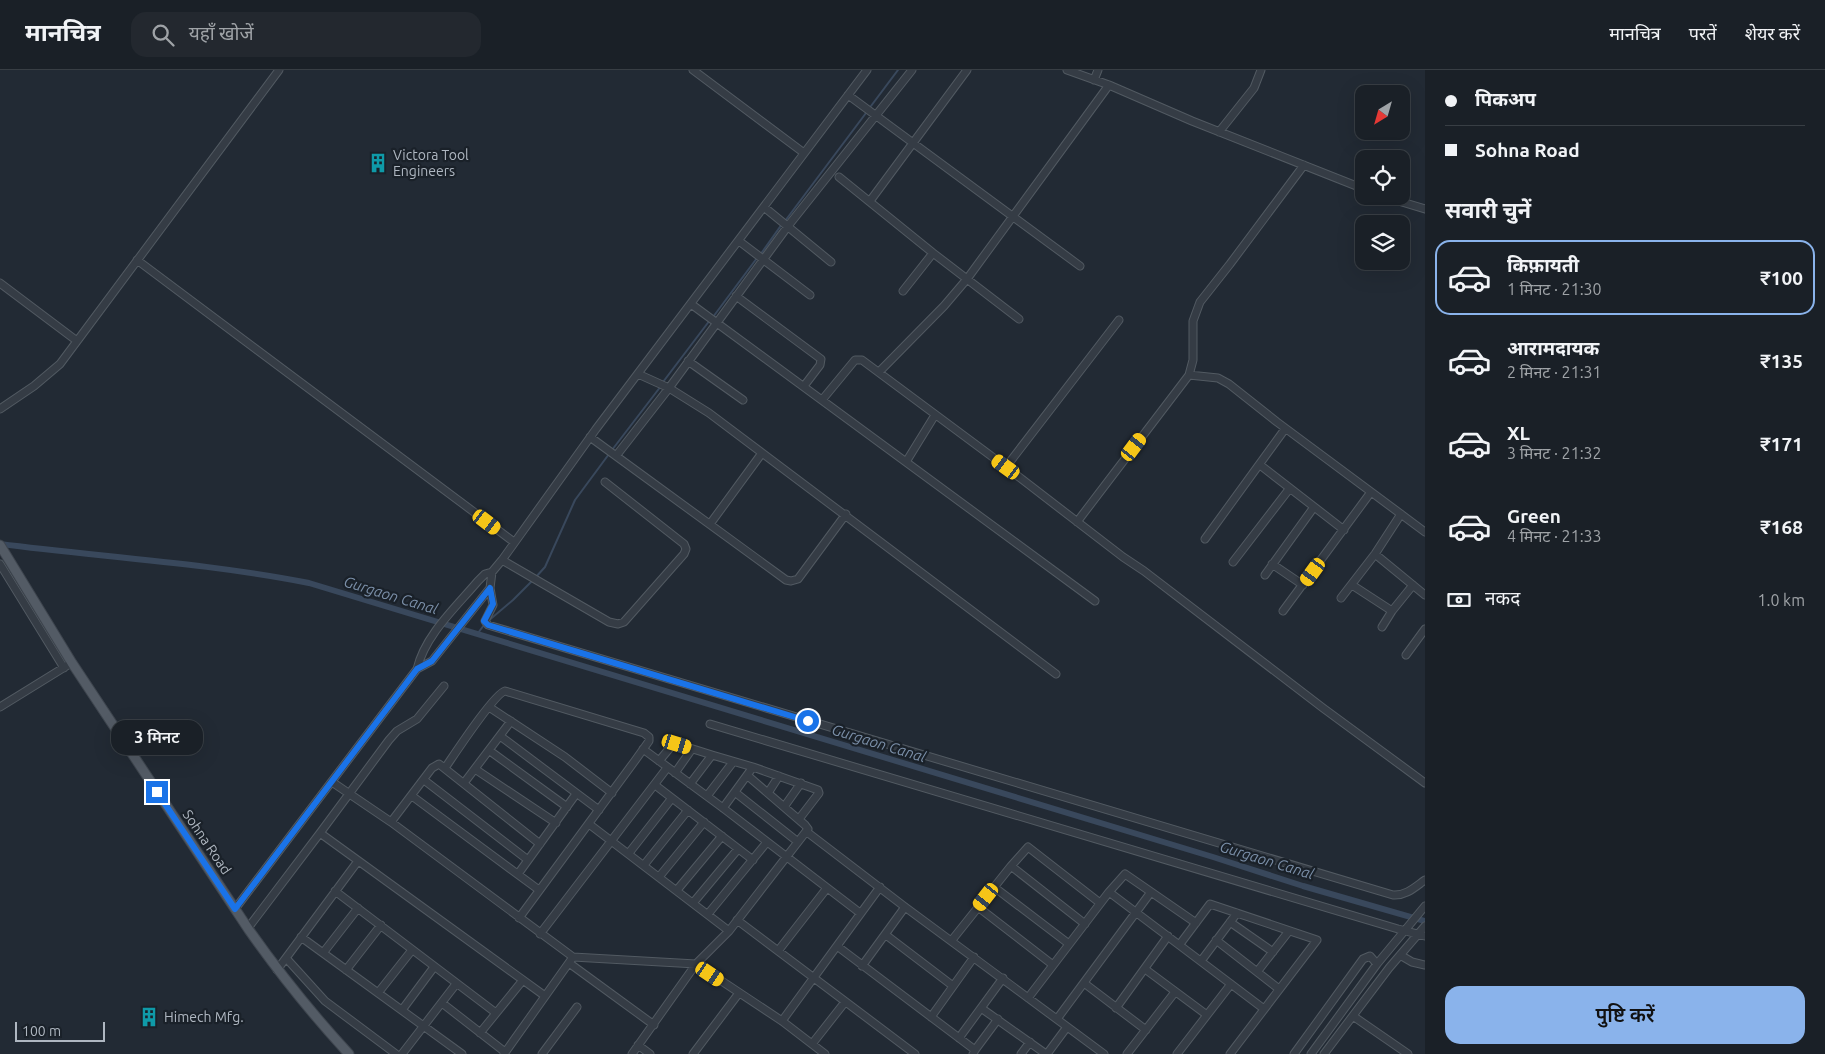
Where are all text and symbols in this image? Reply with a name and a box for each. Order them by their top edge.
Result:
search box [131,12,481,57]
text: मानचित्र [25,19,101,46]
icon: search [149,21,177,49]
text: यहाँ खोजें [189,22,254,44]
text: मानचित्र [1609,23,1661,43]
text: परतें [1689,23,1717,43]
text: शेयर करें [1745,23,1800,43]
north arrow [1355,85,1410,140]
map controls [1355,85,1410,270]
text: पिकअप [1475,88,1536,110]
text: Sohna Road [1475,139,1580,161]
place label: Victora Tool Engineers [393,147,469,179]
button: locate [1355,150,1410,205]
building icon: Victora Tool Engineers [367,152,389,174]
text: सवारी चुनें [1445,197,1531,222]
button: layers [1355,215,1410,270]
text: किफ़ायती [1507,254,1579,276]
icon: car [1447,255,1492,300]
text: ₹100 [1760,267,1803,289]
text: 1 मिनट · 21:30 [1507,280,1602,298]
text: आरामदायक [1507,337,1599,359]
icon: car [1447,338,1492,383]
text: ₹135 [1760,350,1803,372]
text: 2 मिनट · 21:31 [1507,363,1602,381]
icon: car [1447,421,1492,466]
text: XL [1507,422,1530,444]
car [1118,431,1149,463]
text: ₹171 [1760,433,1803,455]
text: 3 मिनट · 21:32 [1507,444,1602,462]
car [989,452,1022,482]
icon: car [1447,504,1492,549]
text: Green [1507,505,1561,527]
car [470,507,503,537]
text: ₹168 [1760,516,1803,538]
text: 4 मिनट · 21:33 [1507,527,1602,545]
car [1298,555,1327,589]
water label: Gurgaon Canal [342,573,441,618]
icon: cash [1445,586,1473,614]
text: नकद [1485,587,1520,609]
text: 1.0 km [1757,591,1805,609]
route start [797,710,819,732]
callout: 3 मिनट [111,720,203,754]
water label: Gurgaon Canal [830,721,929,766]
text: 3 मिनट [134,728,180,746]
car [660,732,693,756]
route end [146,781,168,803]
street label: Sohna Road [180,807,234,877]
water label: Gurgaon Canal [1218,838,1317,883]
car [970,881,1001,913]
car [693,959,726,989]
button: पुष्टि करें [1445,986,1805,1044]
building icon: Himech Mfg. [138,1006,160,1028]
place label: Himech Mfg. [164,1009,244,1025]
scale bar [15,1019,105,1042]
text: 100 m [22,1023,61,1039]

